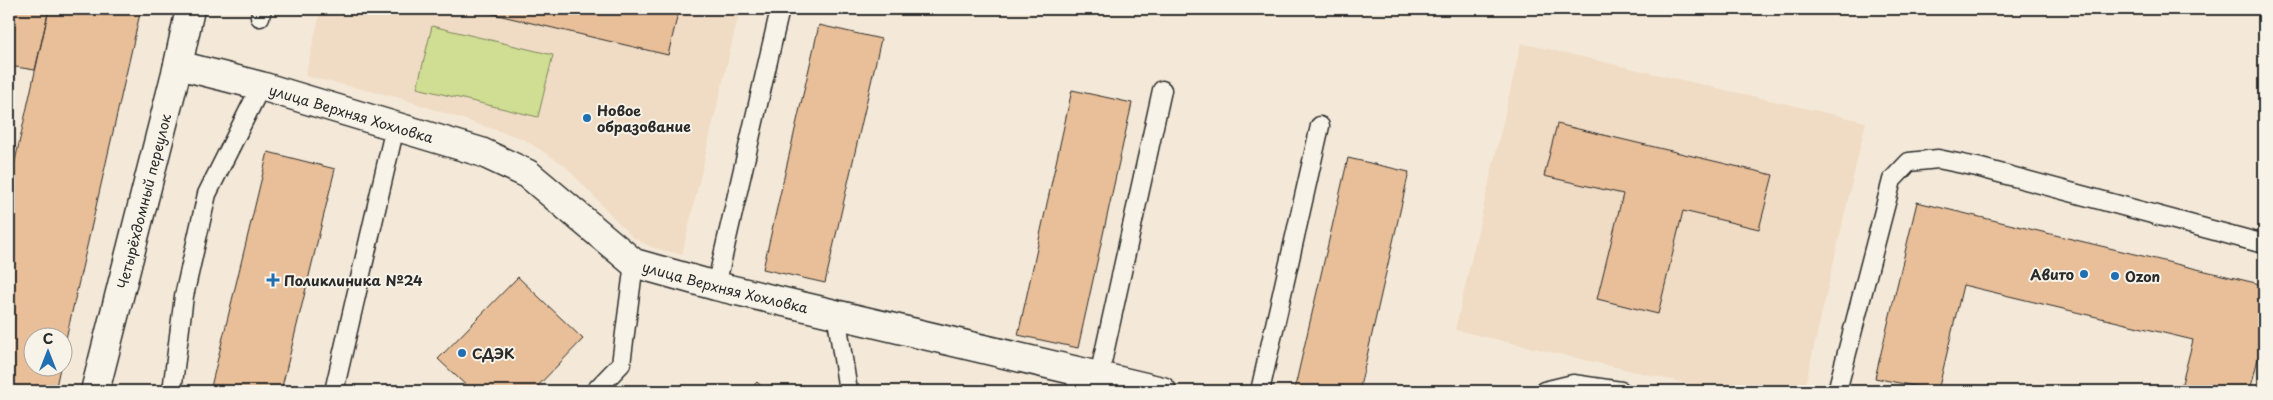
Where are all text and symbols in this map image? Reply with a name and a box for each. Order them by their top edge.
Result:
street label: улица Верхняя Хохловка [267,79,436,148]
place label: Новое образование [597,100,691,137]
street label: Четырёхдомный переулок [111,111,176,291]
marker: Новое образование [581,112,593,124]
street label: улица Верхняя Хохловка [640,255,811,318]
place label: Авито [2030,264,2074,285]
place label: Ozon [2125,266,2160,287]
marker: Авито [2078,268,2090,280]
place label: Поликлиника №24 [284,270,423,291]
marker: Ozon [2109,270,2121,282]
marker: Поликлиника №24 [266,273,280,287]
north arrow [22,328,72,378]
text: С [43,328,53,349]
place label: СДЭК [472,343,515,364]
marker: СДЭК [456,347,468,359]

